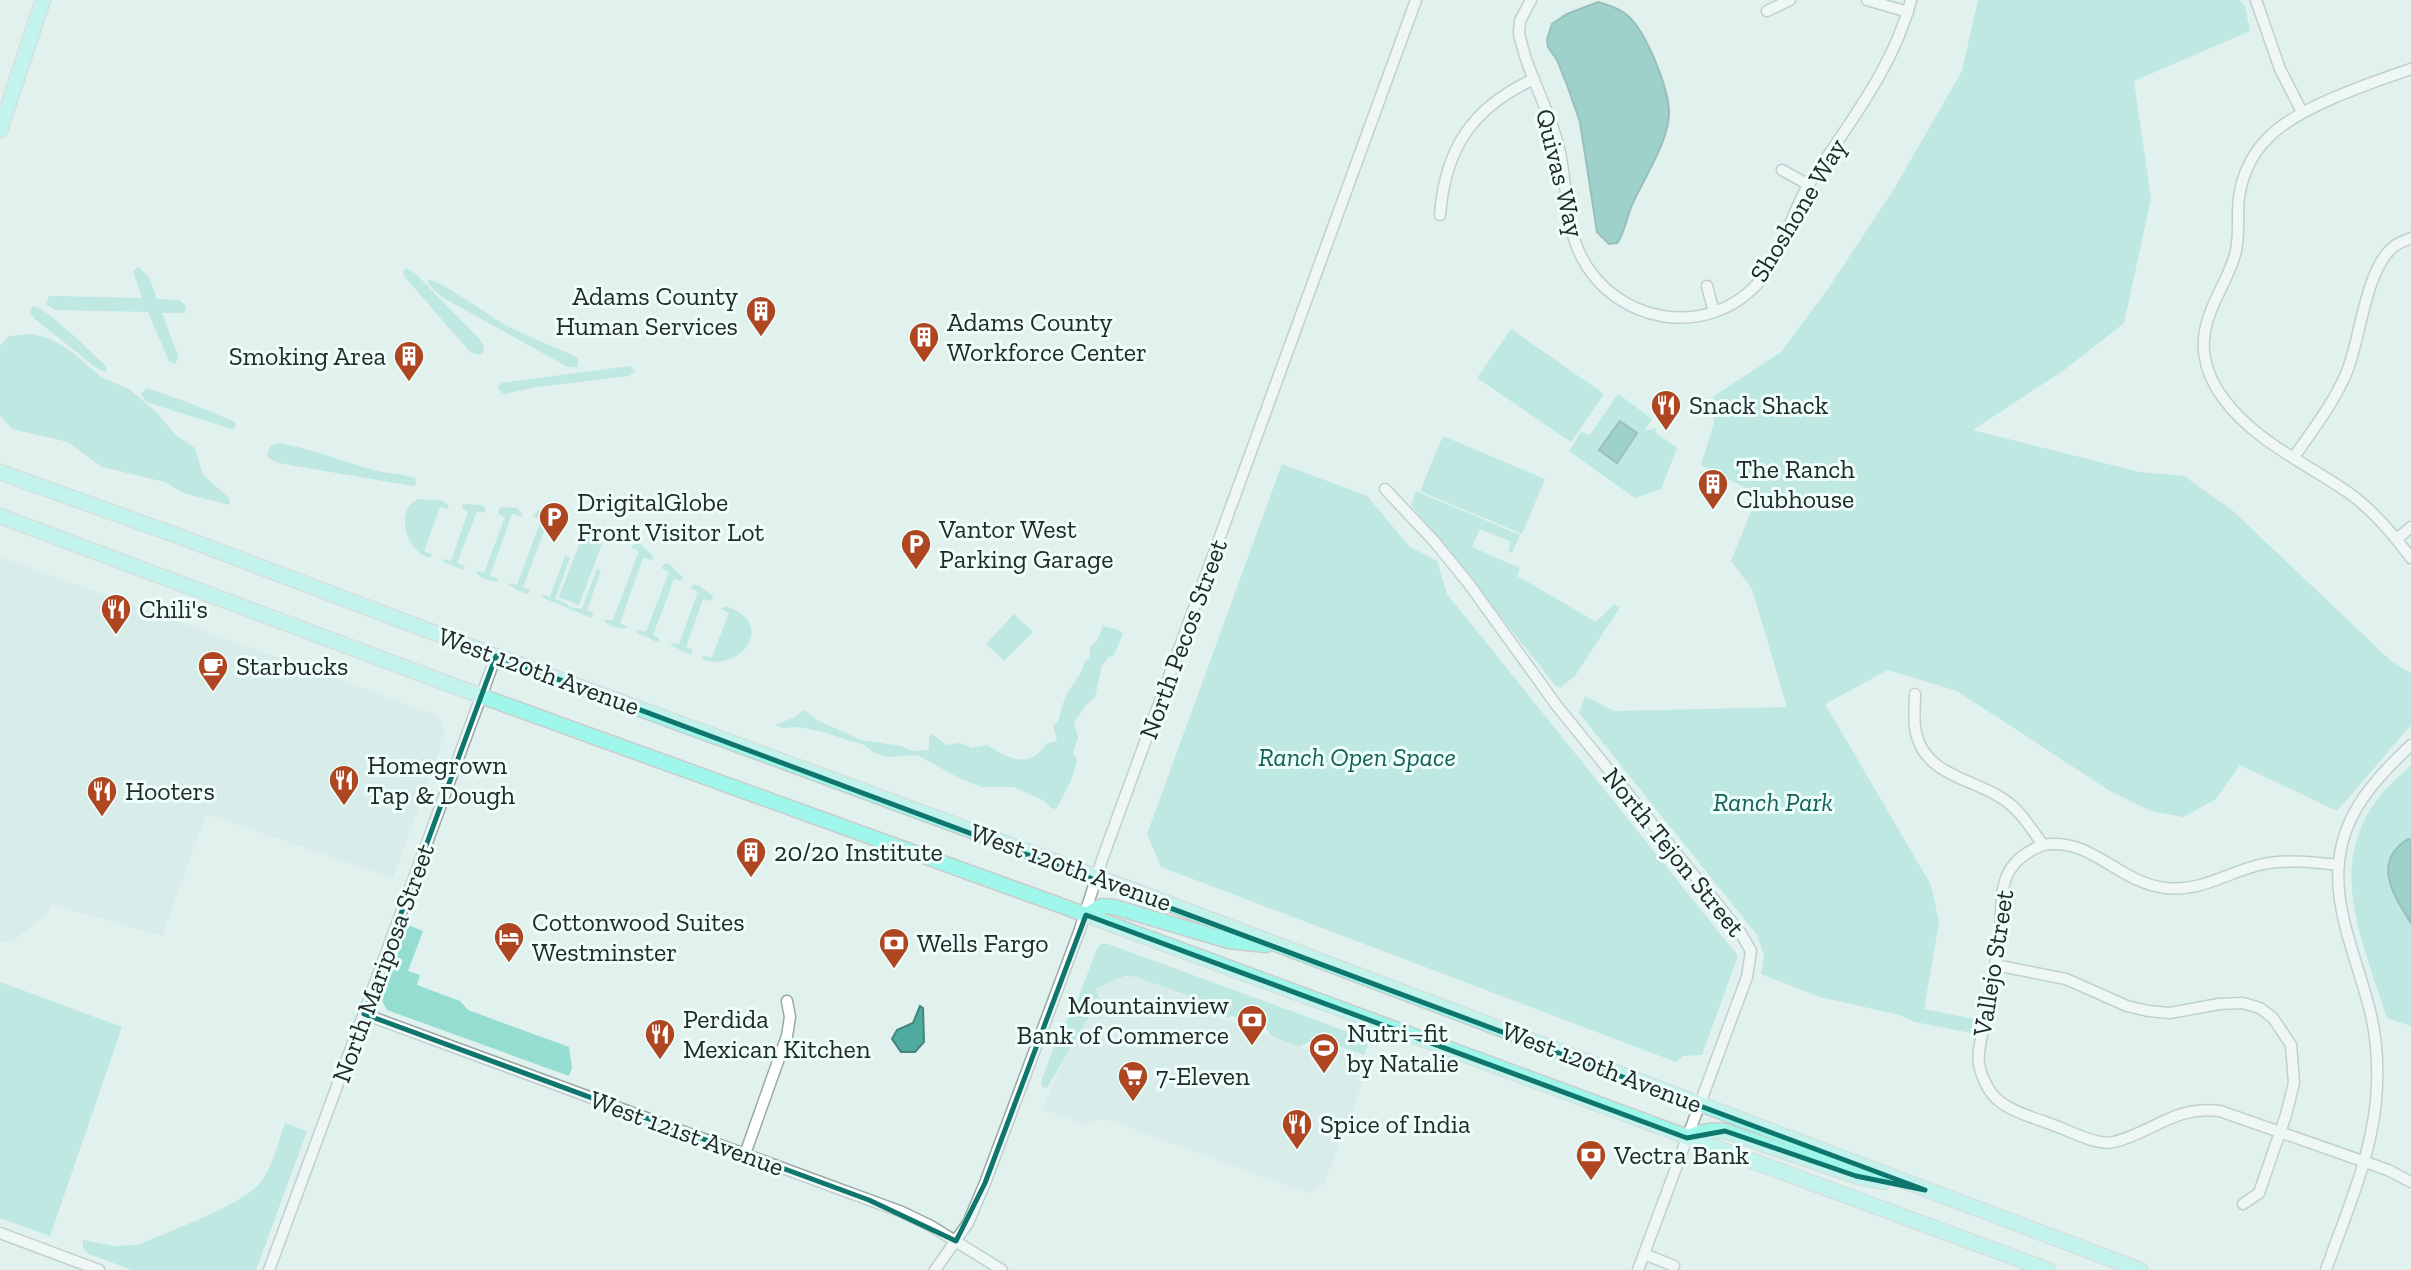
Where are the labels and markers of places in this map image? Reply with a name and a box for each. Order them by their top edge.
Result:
place label: Adams County Human Services [555,280,739,342]
building icon: Adams County Human Services [744,294,778,338]
place label: Adams County Workforce Center [947,306,1147,368]
building icon: Adams County Workforce Center [907,320,941,364]
building icon: Smoking Area [392,339,426,383]
place label: Smoking Area [229,340,386,372]
restaurant icon: Snack Shack [1649,388,1683,432]
place label: Snack Shack [1689,389,1829,421]
place label: The Ranch Clubhouse [1736,453,1855,515]
building icon: The Ranch Clubhouse [1696,467,1730,511]
place label: DrigitalGlobe Front Visitor Lot [577,486,765,548]
parking icon: DrigitalGlobe Front Visitor Lot [537,500,571,544]
place label: Vantor West Parking Garage [938,513,1113,575]
parking icon: Vantor West Parking Garage [899,527,933,571]
restaurant icon: Chili's [99,592,133,636]
place label: Chili's [139,593,208,625]
cafe icon: Starbucks [196,649,230,693]
place label: Starbucks [236,650,348,682]
place label: Homegrown Tap & Dough [367,749,516,811]
restaurant icon: Homegrown Tap & Dough [327,763,361,807]
restaurant icon: Hooters [85,774,119,818]
place label: Hooters [125,775,215,807]
building icon: 20/20 Institute [734,835,768,879]
place label: 20/20 Institute [774,836,943,868]
place label: Cottonwood Suites Westminster [532,906,745,968]
hotel icon: Cottonwood Suites Westminster [492,920,526,964]
bank icon: Wells Fargo [877,926,911,970]
place label: Wells Fargo [917,927,1049,959]
place label: Mountainview Bank of Commerce [1017,989,1229,1051]
place label: Perdida Mexican Kitchen [683,1003,871,1065]
bank icon: Mountainview Bank of Commerce [1235,1003,1269,1047]
restaurant icon: Perdida Mexican Kitchen [643,1017,677,1061]
place label: Nutri–fit by Natalie [1346,1017,1459,1079]
sports icon: Nutri–fit by Natalie [1307,1031,1341,1075]
supermarket icon: 7-Eleven [1116,1059,1150,1103]
place label: 7-Eleven [1156,1060,1250,1092]
restaurant icon: Spice of India [1280,1107,1314,1151]
place label: Spice of India [1320,1108,1471,1140]
bank icon: Vectra Bank [1574,1138,1608,1182]
place label: Vectra Bank [1613,1139,1750,1171]

